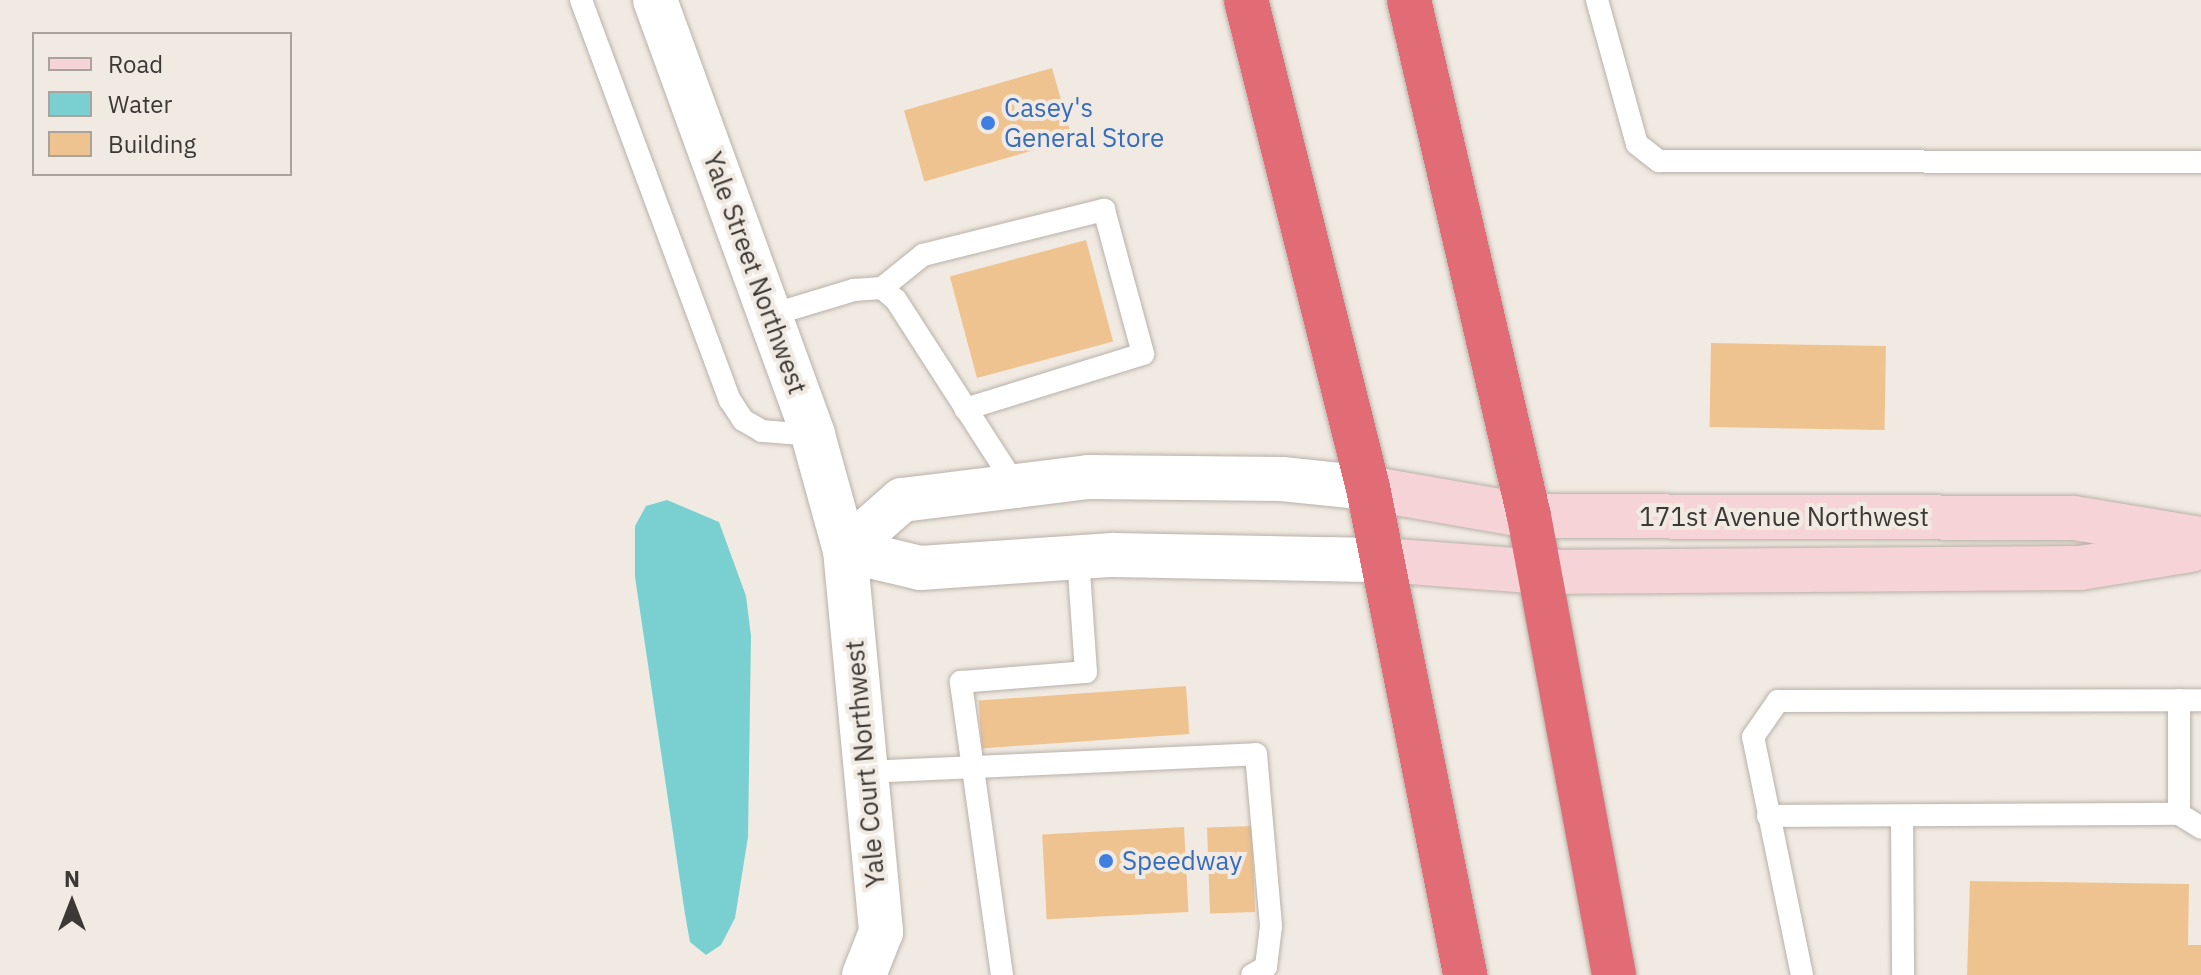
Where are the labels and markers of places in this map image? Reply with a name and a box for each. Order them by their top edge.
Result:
place label: Casey's General Store [1004,92,1164,154]
marker: Casey's General Store [979,114,997,132]
place label: Speedway [1122,845,1242,877]
marker: Speedway [1097,852,1115,870]

